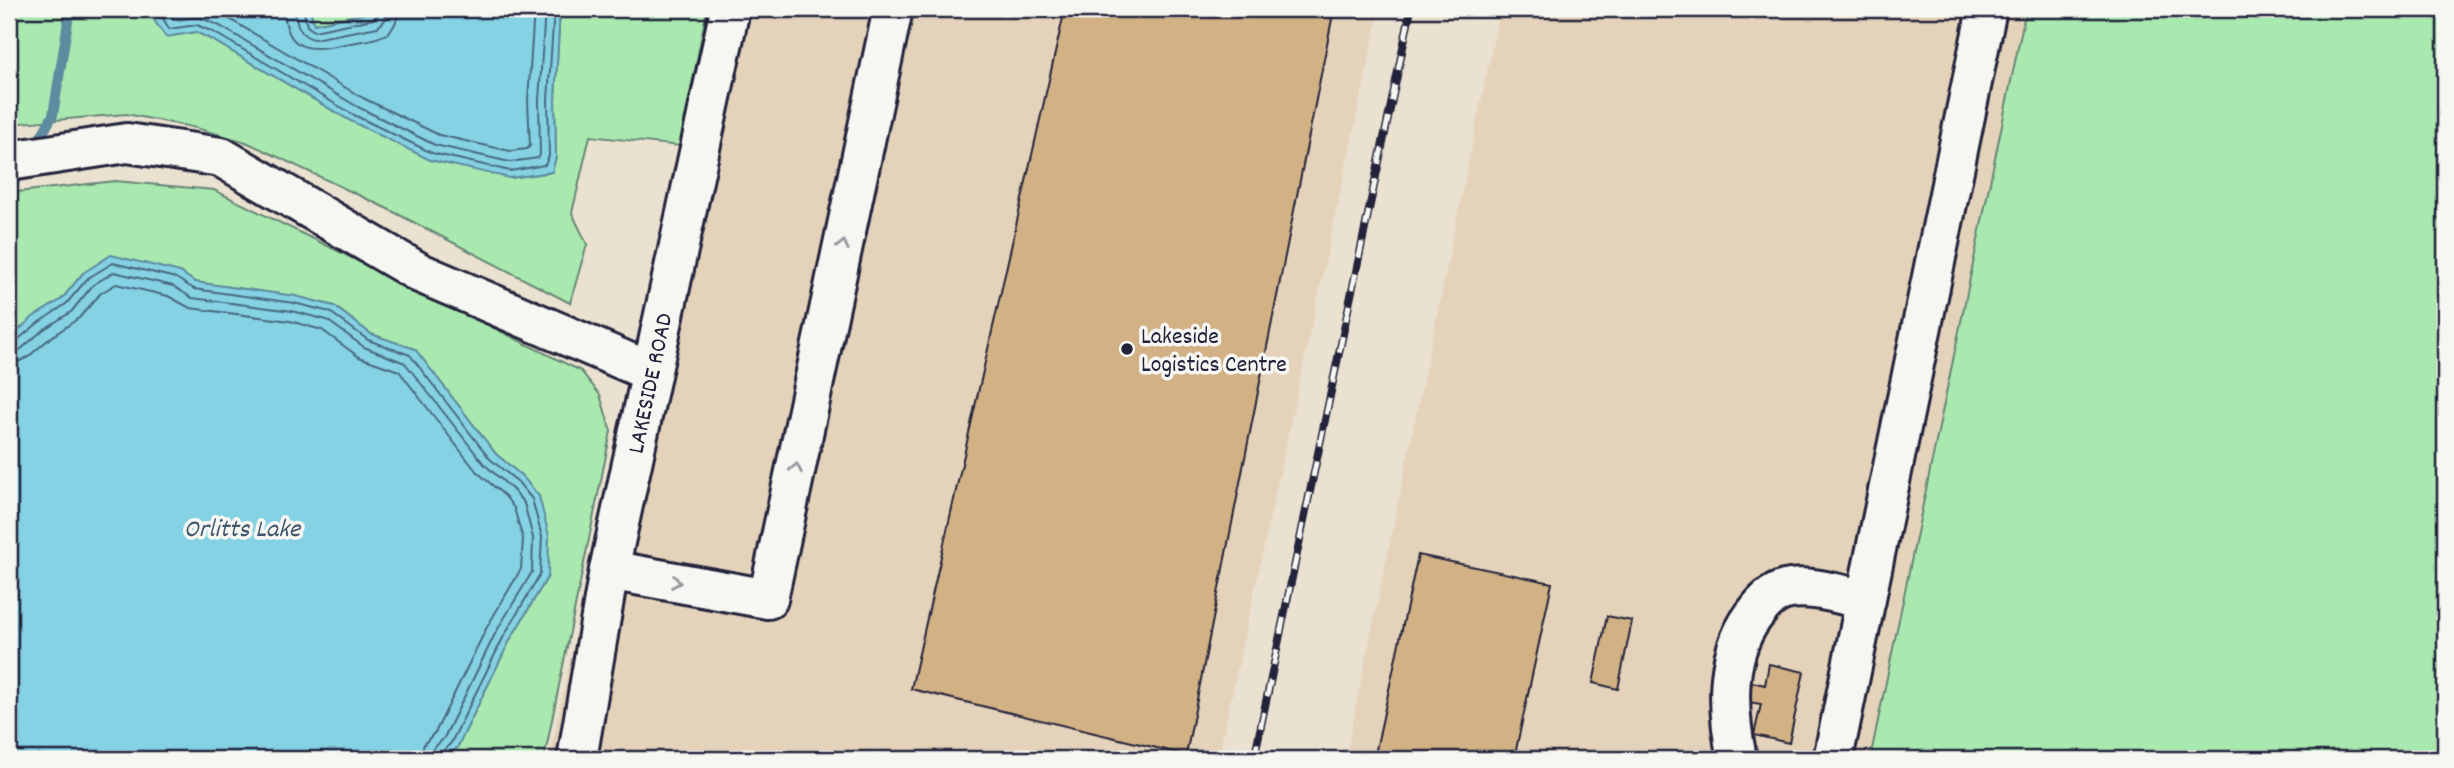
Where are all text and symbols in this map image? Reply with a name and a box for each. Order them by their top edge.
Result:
one-way arrow [834,239,849,251]
street label: LAKESIDE ROAD [620,310,683,457]
place label: Lakeside Logistics Centre [1141,321,1287,383]
marker: Lakeside Logistics Centre [1119,341,1135,357]
one-way arrow [787,462,802,474]
water label: Orlitts Lake [184,512,302,549]
one-way arrow [670,574,682,589]

